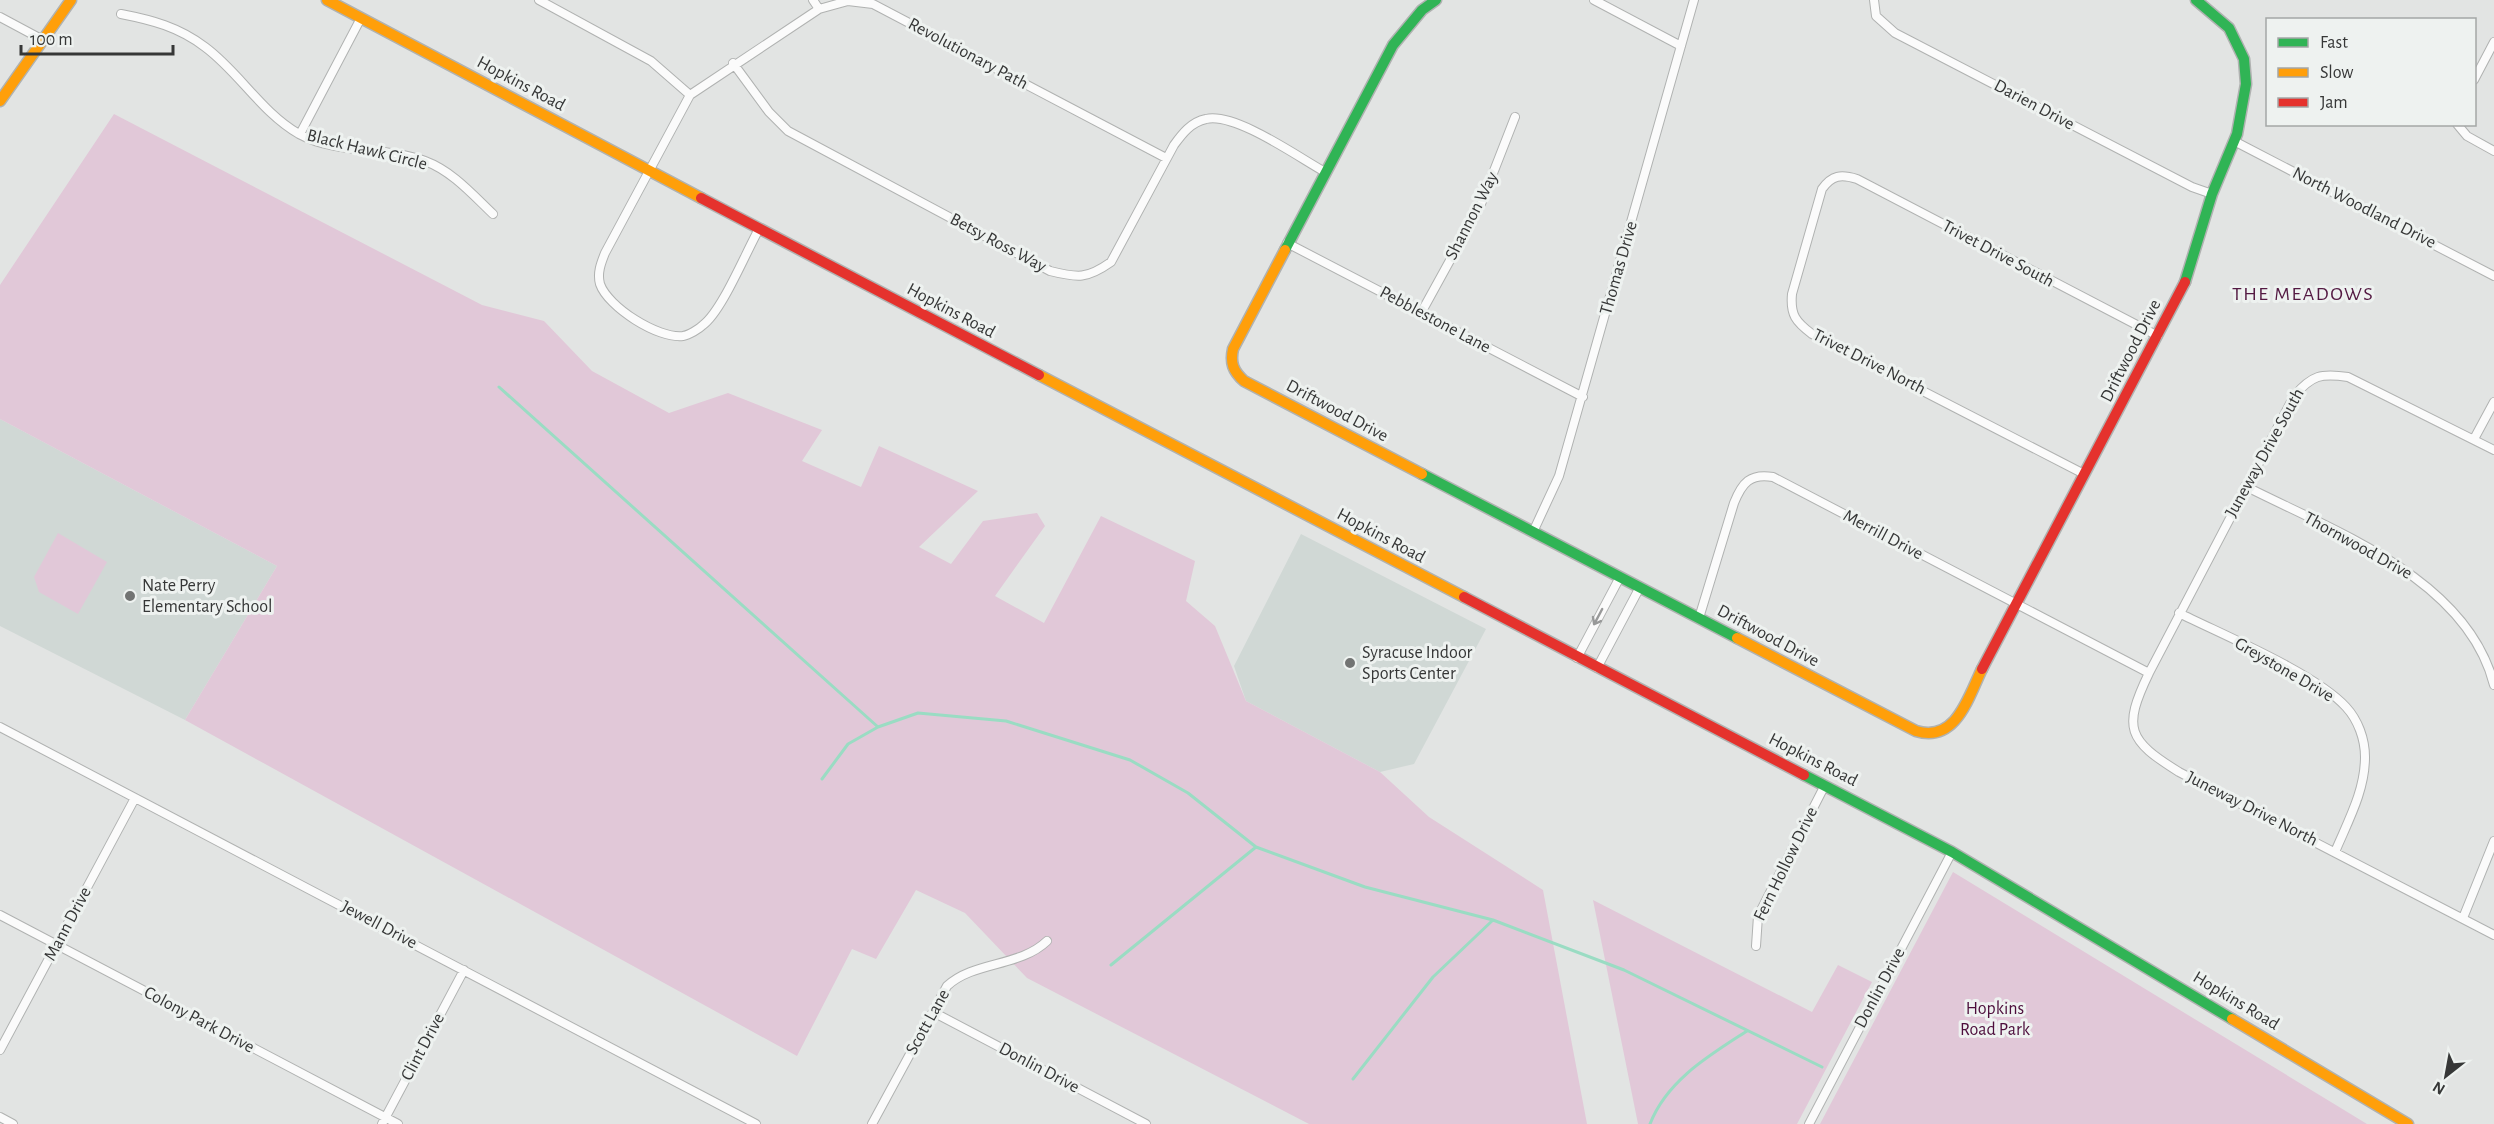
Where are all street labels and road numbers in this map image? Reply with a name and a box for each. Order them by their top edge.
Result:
street label: Revolutionary Path [905,15,1031,93]
street label: Hopkins Road [474,53,568,115]
street label: Darien Drive [1991,76,2077,134]
street label: Black Hawk Circle [305,126,429,174]
street label: North Woodland Drive [2289,164,2439,252]
street label: Shannon Way [1442,169,1502,263]
street label: Betsy Ross Way [947,210,1049,276]
street label: Trivet Drive South [1939,217,2057,291]
street label: Thomas Drive [1597,219,1641,317]
street label: Hopkins Road [904,280,998,342]
street label: Pebblestone Lane [1377,283,1493,357]
street label: Driftwood Drive [2097,297,2165,405]
street label: Trivet Drive North [1810,326,1928,398]
street label: Driftwood Drive [1283,377,1391,445]
street label: Juneway Drive South [2222,386,2308,520]
street label: Hopkins Road [1334,505,1428,567]
street label: Merrill Drive [1840,507,1926,563]
street label: Thornwood Drive [2301,509,2415,583]
street label: Driftwood Drive [1714,602,1822,670]
street label: Greystone Drive [2231,634,2337,706]
street label: Hopkins Road [1766,730,1860,790]
street label: Juneway Drive North [2184,768,2320,850]
street label: Fern Hollow Drive [1751,804,1821,924]
street label: Mann Drive [41,884,95,964]
street label: Jewell Drive [338,898,420,952]
street label: Donlin Drive [1851,945,1909,1031]
street label: Hopkins Road [2190,968,2282,1034]
street label: Colony Park Drive [141,983,257,1057]
street label: Scott Lane [903,986,953,1058]
street label: Clint Drive [398,1010,448,1084]
street label: Donlin Drive [996,1039,1082,1097]

